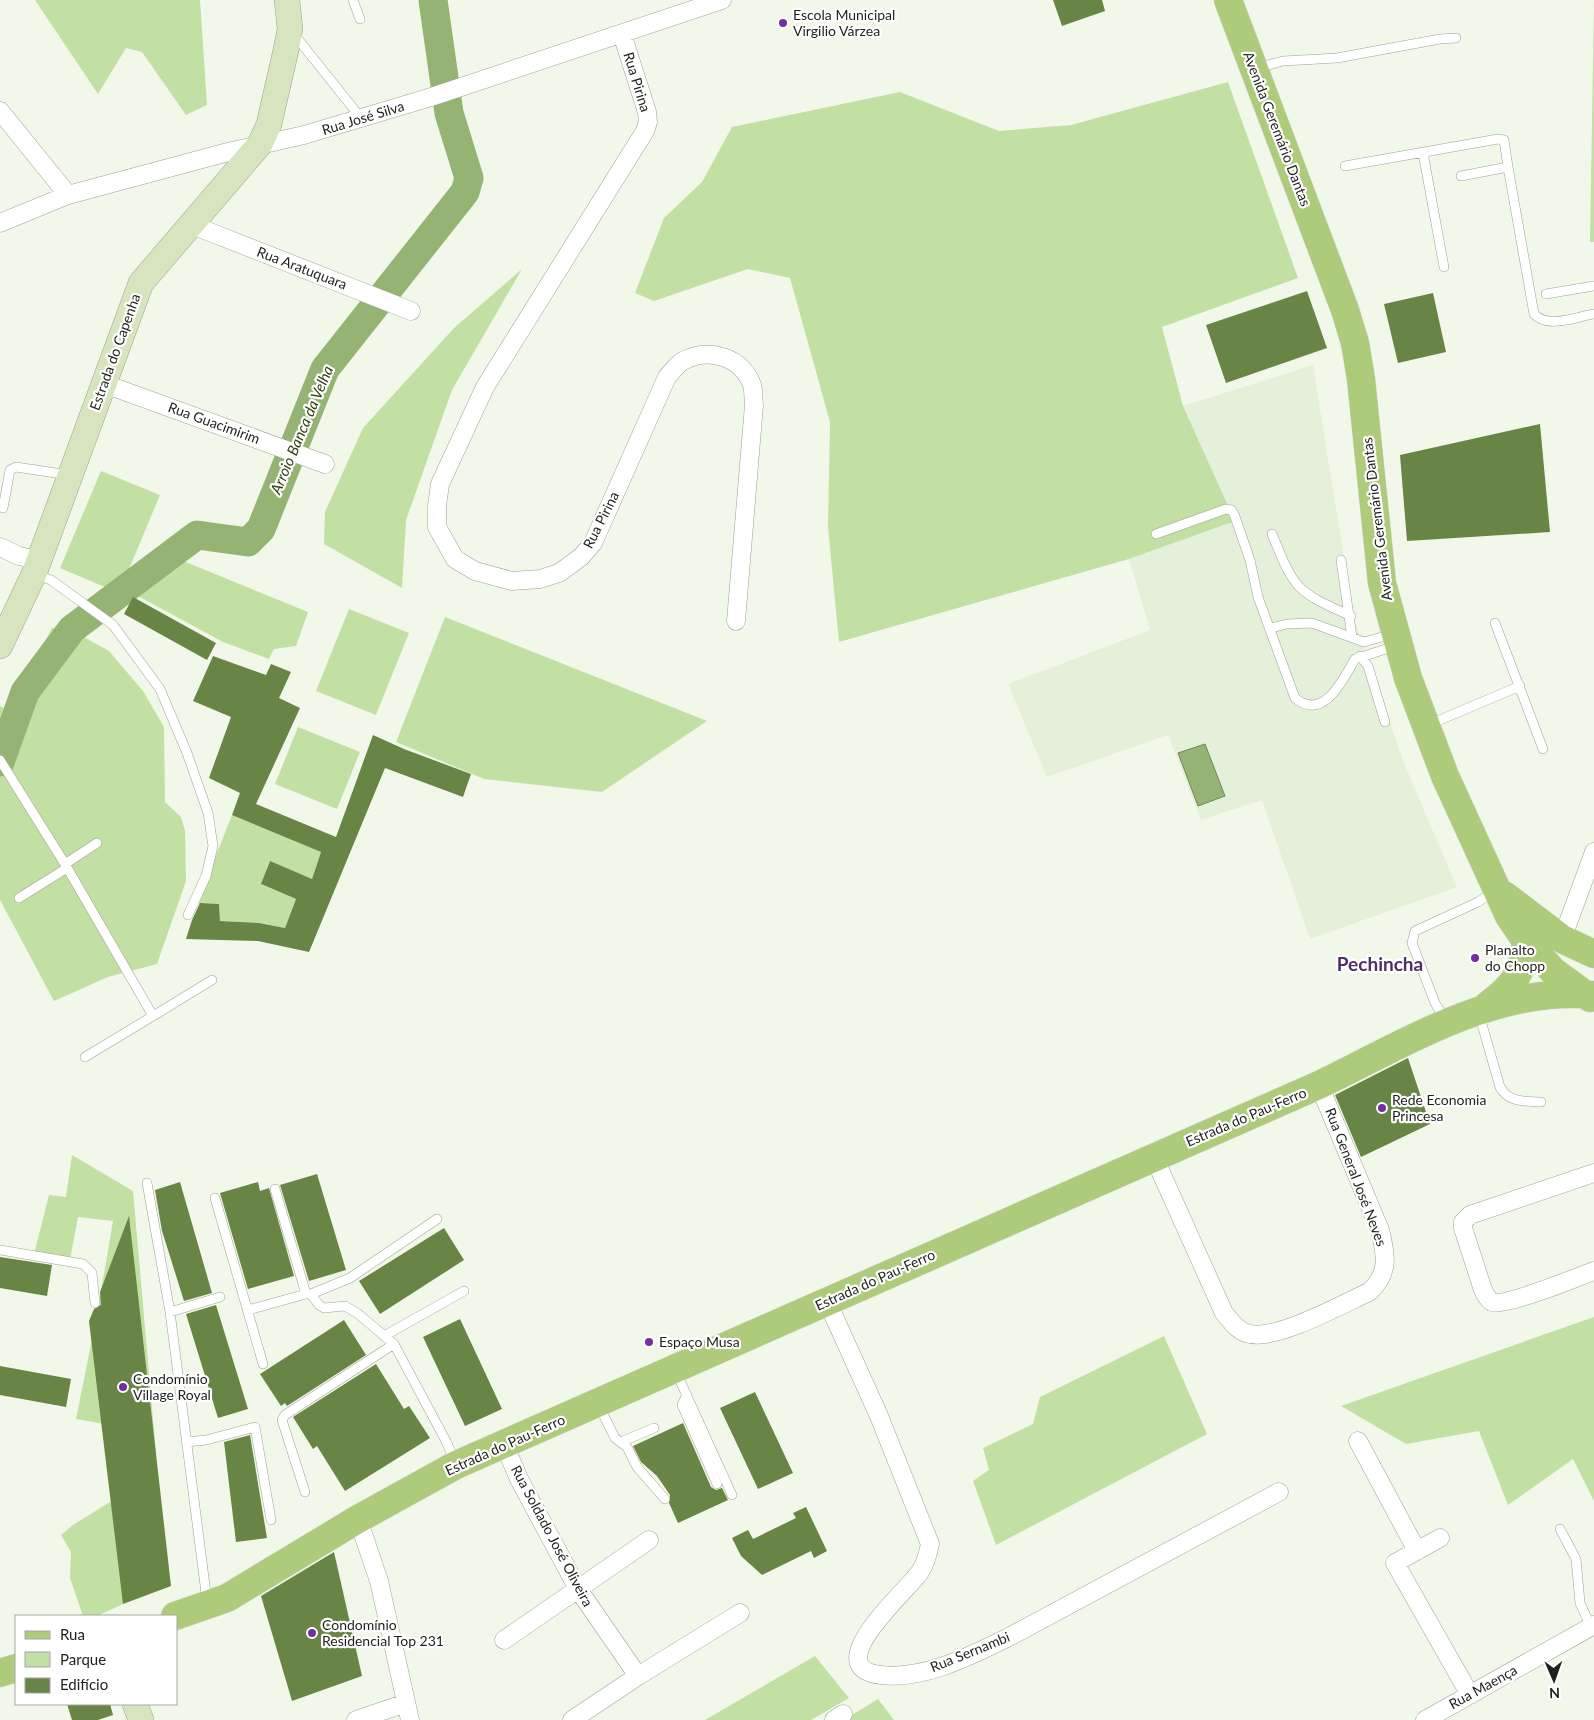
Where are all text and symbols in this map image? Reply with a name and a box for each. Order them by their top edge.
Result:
place label: Escola Municipal Virgilio Várzea [793,6,895,39]
marker: Escola Municipal Virgilio Várzea [777,17,789,29]
street label: Avenida Geremário Dantas [1240,49,1315,209]
street label: Rua Pirina [620,50,655,114]
street label: Rua José Silva [320,97,406,138]
street label: Rua Aratuquara [255,243,350,293]
street label: Estrada do Capenha [86,291,144,412]
water label: Arroio Banca da Velha [266,362,336,497]
street label: Rua Guacimirim [166,398,262,447]
street label: Avenida Geremário Dantas [1358,437,1395,602]
street label: Rua Pirina [579,488,622,551]
place label: Planalto do Chopp [1485,941,1545,974]
district label: Pechincha [1337,952,1423,975]
marker: Planalto do Chopp [1469,952,1481,964]
street label: Estrada do Pau-Ferro [1183,1083,1309,1150]
place label: Rede Economia Princesa [1392,1091,1486,1124]
marker: Rede Economia Princesa [1376,1102,1388,1114]
street label: Rua General José Neves [1322,1105,1391,1248]
street label: Estrada do Pau-Ferro [812,1245,937,1314]
place label: Espaço Musa [659,1333,740,1350]
marker: Espaço Musa [643,1336,655,1348]
place label: Condomínio Village Royal [133,1370,211,1403]
marker: Condomínio Village Royal [117,1381,129,1393]
street label: Estrada do Pau-Ferro [442,1410,567,1479]
street label: Rua Soldado José Oliveira [508,1462,597,1609]
legend [15,1615,178,1705]
place label: Condomínio Residencial Top 231 [322,1616,444,1649]
text: Rua [60,1625,85,1643]
marker: Condomínio Residencial Top 231 [306,1627,318,1639]
street label: Rua Sernambi [928,1628,1012,1675]
text: Parque [60,1650,106,1668]
north arrow [1529,1655,1579,1705]
street label: Rua Maença [1446,1661,1520,1712]
text: Edifício [60,1675,108,1693]
text: N [1549,1685,1560,1702]

